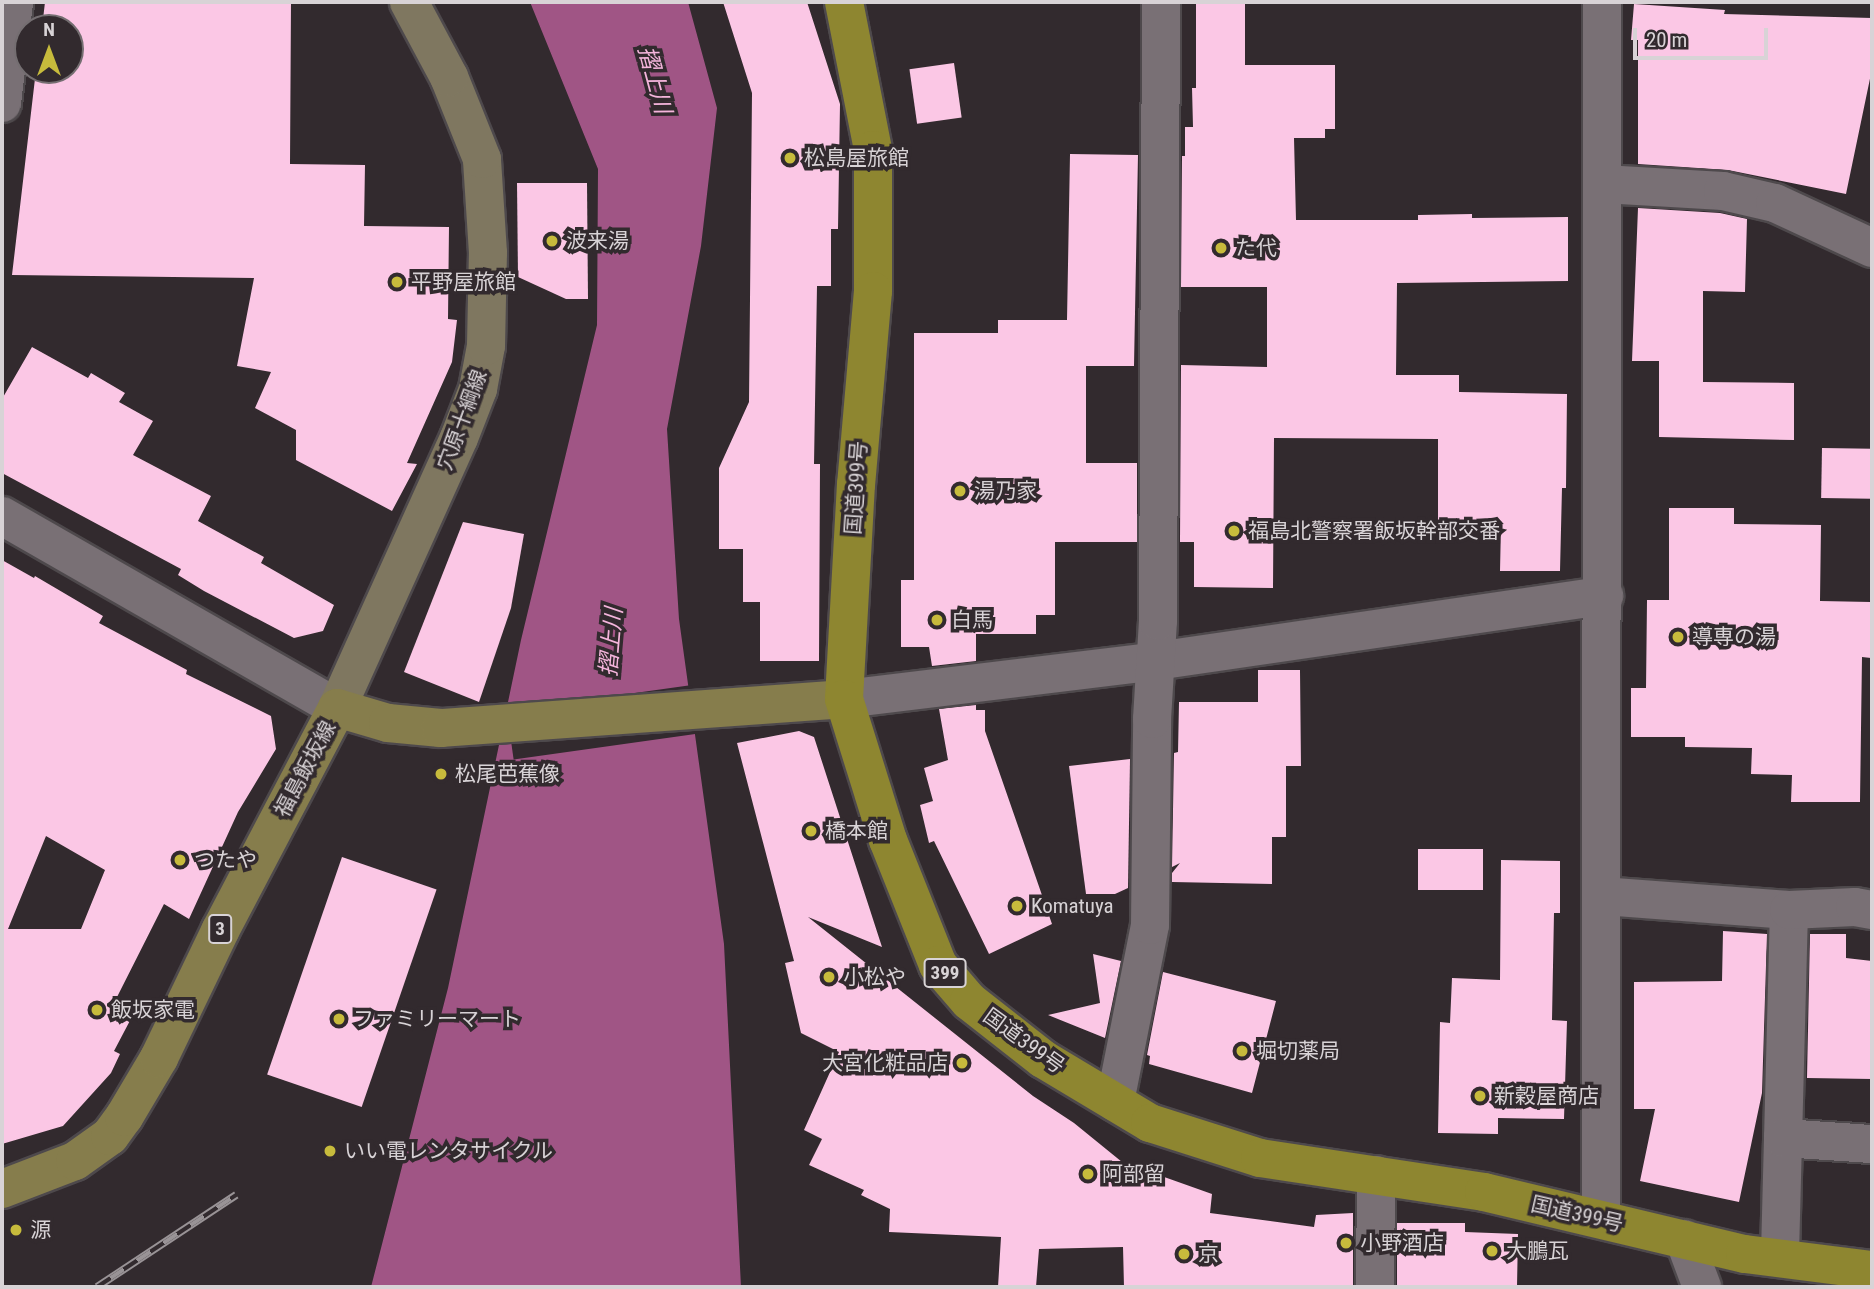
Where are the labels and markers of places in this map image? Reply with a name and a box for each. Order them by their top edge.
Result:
place label: 松島屋旅館 [804,145,909,171]
marker: 松島屋旅館 [782,150,798,166]
place label: 波来湯 [566,228,629,254]
marker: 波来湯 [544,233,560,249]
place label: た代 [1235,235,1277,261]
marker: た代 [1213,240,1229,256]
place label: 平野屋旅館 [411,269,516,295]
marker: 平野屋旅館 [389,274,405,290]
place label: 湯乃家 [974,478,1037,504]
marker: 湯乃家 [952,483,968,499]
place label: 福島北警察署飯坂幹部交番 [1248,518,1500,544]
marker: 福島北警察署飯坂幹部交番 [1226,523,1242,539]
place label: 白馬 [951,607,993,633]
marker: 白馬 [929,612,945,628]
place label: 導専の湯 [1692,624,1776,650]
marker: 導専の湯 [1670,629,1686,645]
place label: 松尾芭蕉像 [455,761,560,787]
marker: 松尾芭蕉像 [433,766,449,782]
place label: 橋本館 [825,818,888,844]
marker: 橋本館 [803,823,819,839]
place label: つたや [194,847,257,873]
marker: つたや [172,852,188,868]
place label: Komatuya [1031,893,1114,919]
marker: Komatuya [1009,898,1025,914]
place label: 小松や [843,964,906,990]
marker: 小松や [821,969,837,985]
place label: 飯坂家電 [111,997,195,1023]
marker: 飯坂家電 [89,1002,105,1018]
place label: ファミリーマート [353,1006,521,1032]
marker: ファミリーマート [331,1011,347,1027]
place label: 堀切薬局 [1256,1038,1340,1064]
marker: 堀切薬局 [1234,1043,1250,1059]
place label: 大宮化粧品店 [822,1050,948,1076]
marker: 大宮化粧品店 [954,1055,970,1071]
place label: 新穀屋商店 [1494,1083,1599,1109]
marker: 新穀屋商店 [1472,1088,1488,1104]
place label: いい電レンタサイクル [344,1138,554,1164]
marker: いい電レンタサイクル [322,1143,338,1159]
place label: 阿部留 [1102,1161,1165,1187]
marker: 阿部留 [1080,1166,1096,1182]
place label: 源 [30,1217,51,1243]
marker: 源 [8,1222,24,1238]
place label: 小野酒店 [1360,1230,1444,1256]
marker: 小野酒店 [1338,1235,1354,1251]
place label: 大鵬瓦 [1506,1238,1569,1264]
place label: 京 [1198,1241,1219,1267]
marker: 大鵬瓦 [1484,1243,1500,1259]
marker: 京 [1176,1246,1192,1262]

